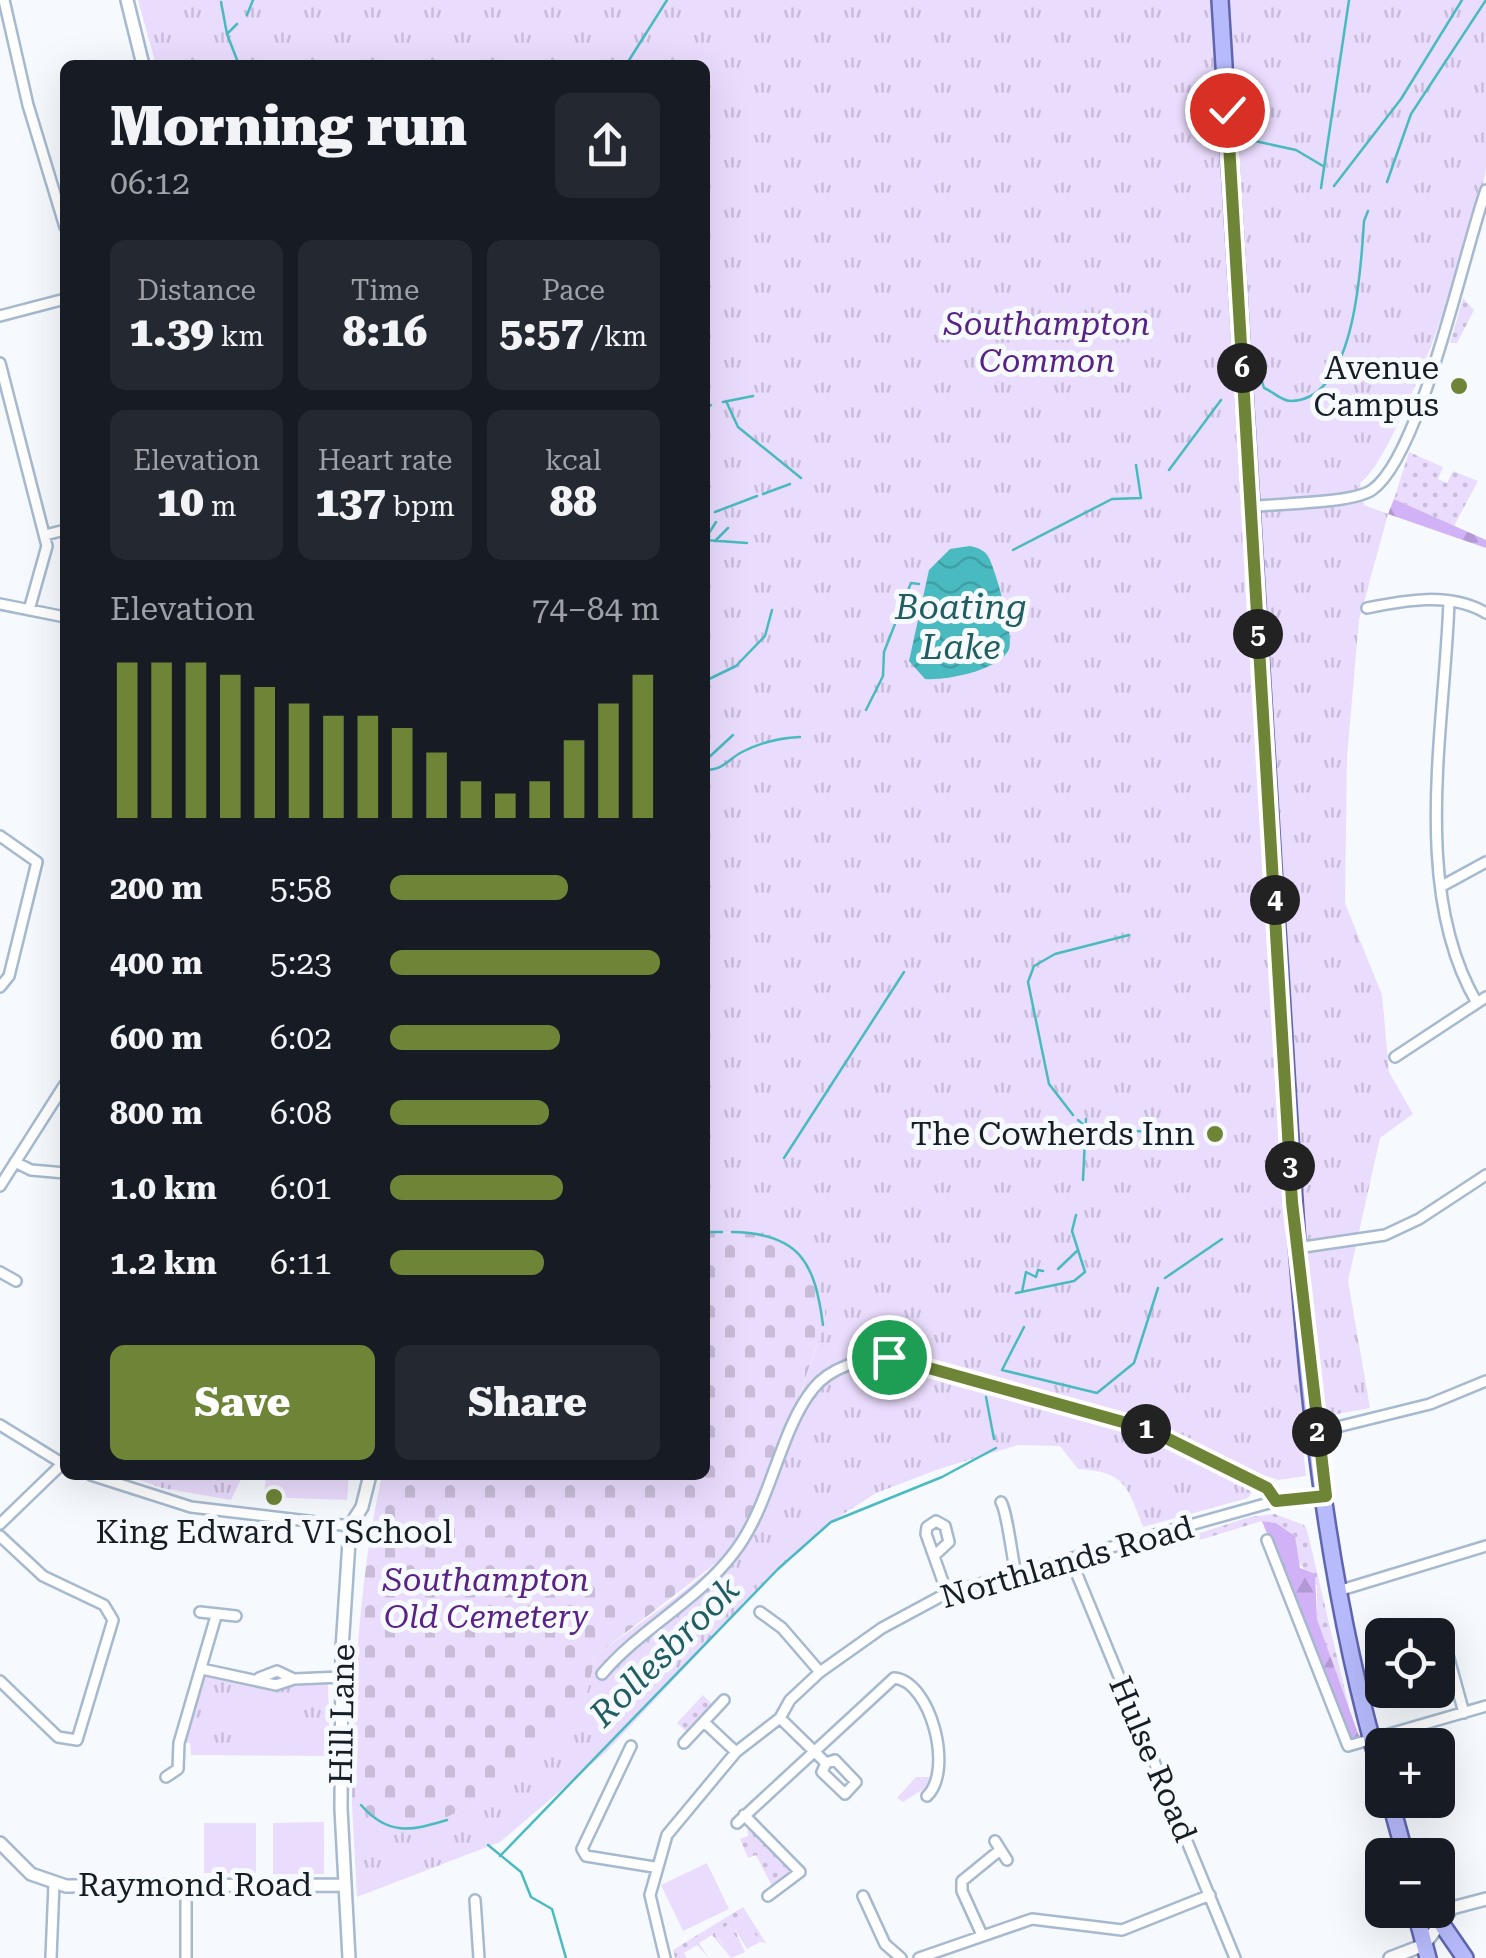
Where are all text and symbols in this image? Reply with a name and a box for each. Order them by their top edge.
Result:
pin [1185,68,1270,153]
icon: check [1200,83,1255,138]
button: share [555,93,660,198]
text: Morning run [110,94,467,158]
text: 06:12 [110,164,190,202]
text: Distance [137,274,256,307]
text: Time [351,274,419,307]
text: Pace [542,274,605,307]
park label: Southampton Common [943,305,1150,380]
text: 1.39 [129,307,214,356]
text: 8:16 [343,307,427,356]
text: 5:57 [499,307,584,356]
text: km [214,320,264,353]
text: /km [584,320,647,353]
pin: 6 [1217,343,1267,393]
place label: Avenue Campus [1313,349,1439,424]
text: 6 [1234,351,1250,384]
marker: Avenue Campus [1448,375,1470,397]
text: Elevation [133,444,260,477]
text: Heart rate [318,444,452,477]
text: kcal [545,444,602,477]
text: 10 [157,477,204,526]
text: 137 [315,477,386,526]
text: 88 [550,477,597,526]
text: m [204,490,237,523]
text: bpm [386,490,455,523]
water label: Boating Lake [894,587,1027,668]
text: Elevation [110,590,255,628]
text: 74–84 m [532,590,660,628]
pin: 5 [1233,609,1283,659]
text: 5 [1250,617,1266,650]
text: 200 m [110,869,203,907]
text: 5:58 [270,869,332,907]
pin: 4 [1250,875,1300,925]
text: 4 [1267,883,1283,916]
text: 400 m [110,944,203,982]
text: 5:23 [270,944,332,982]
text: 600 m [110,1019,203,1057]
text: 6:02 [270,1019,332,1057]
text: 800 m [110,1094,203,1132]
text: 6:08 [270,1094,332,1132]
place label: The Cowherds Inn [911,1115,1195,1153]
marker: The Cowherds Inn [1204,1123,1226,1145]
pin: 3 [1265,1141,1315,1191]
text: 3 [1282,1149,1298,1182]
text: 1.0 km [110,1169,217,1207]
text: 6:01 [270,1169,332,1207]
text: 1.2 km [110,1244,217,1282]
text: 6:11 [270,1244,332,1282]
pin [847,1315,932,1400]
icon: arrive [862,1330,917,1385]
button: Save [110,1345,375,1460]
button: Share [395,1345,660,1460]
pin: 1 [1121,1404,1171,1454]
pin: 2 [1292,1407,1342,1457]
text: 1 [1138,1412,1154,1445]
text: 2 [1309,1415,1325,1448]
marker: King Edward VI School [263,1486,285,1508]
street label: Northlands Road [936,1508,1198,1616]
place label: King Edward VI School [96,1513,453,1551]
park label: Southampton Old Cemetery [382,1561,589,1636]
water label: Rollesbrook [581,1569,748,1736]
map controls [1365,1618,1455,1928]
button: locate [1365,1618,1455,1708]
street label: Hill Lane [322,1643,362,1785]
street label: Hulse Road [1101,1671,1205,1847]
button: + [1365,1728,1455,1818]
button: − [1365,1838,1455,1928]
street label: Raymond Road [78,1866,312,1904]

